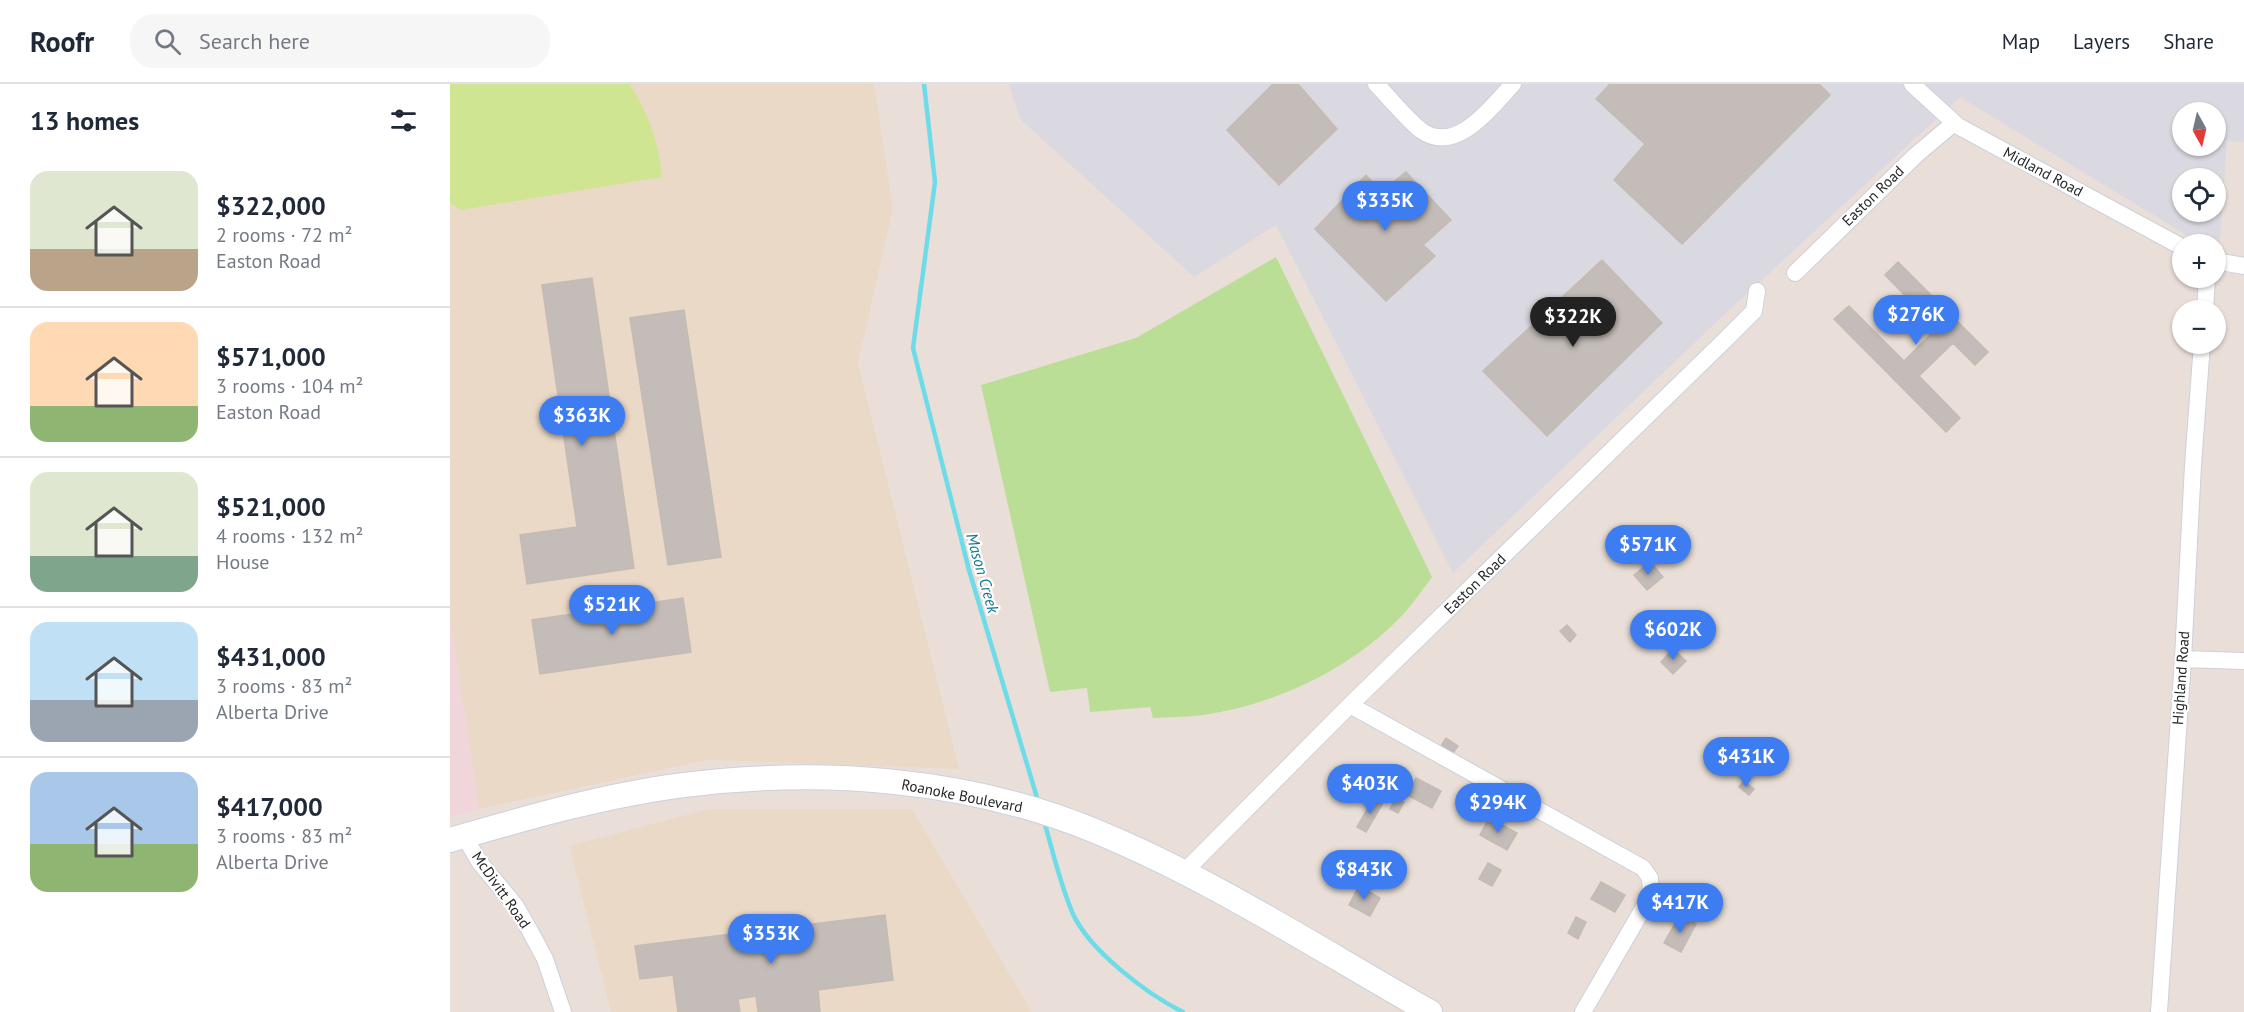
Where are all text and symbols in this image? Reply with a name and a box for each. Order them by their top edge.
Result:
search box [130,14,550,68]
text: Roofr [30,23,94,60]
icon: search [151,25,184,58]
text: Search here [199,27,310,55]
text: Map [2002,28,2040,55]
text: Layers [2073,28,2130,55]
text: Share [2163,28,2214,55]
north arrow [2172,102,2226,156]
map controls [2172,102,2226,354]
text: 13 homes [30,104,139,137]
icon: filters [387,104,420,137]
street label: Midland Road [2000,143,2086,201]
street label: Easton Road [1838,161,1908,230]
button: locate [2172,168,2226,222]
pin: $335K [1343,181,1427,232]
text: $335K [1356,187,1414,213]
text: $322,000 [216,189,326,222]
icon: home [78,195,150,267]
text: 2 rooms · 72 m² [216,222,352,248]
button: + [2172,234,2226,288]
text: Easton Road [216,248,321,274]
pin: $276K [1874,295,1958,346]
pin: $322K [1531,297,1615,348]
button: − [2172,300,2226,354]
text: $276K [1887,301,1945,327]
text: $322K [1544,303,1602,329]
text: $571,000 [216,340,326,373]
icon: home [78,346,150,418]
text: 3 rooms · 104 m² [216,373,363,399]
pin: $363K [540,396,624,447]
text: Easton Road [216,399,321,425]
text: $363K [553,402,611,428]
text: $521,000 [216,490,326,523]
icon: home [78,496,150,568]
text: 4 rooms · 132 m² [216,523,363,549]
pin: $571K [1606,525,1690,576]
water label: Mason Creek [962,531,1004,616]
text: $571K [1619,531,1677,557]
text: House [216,549,270,575]
street label: Easton Road [1440,549,1510,618]
pin: $521K [570,585,654,636]
text: $521K [583,591,641,617]
pin: $602K [1631,610,1715,661]
text: $602K [1644,616,1702,642]
street label: Highland Road [2168,630,2193,726]
text: $431,000 [216,640,326,673]
icon: home [78,646,150,718]
text: 3 rooms · 83 m² [216,673,352,699]
text: Alberta Drive [216,699,329,725]
pin: $431K [1704,737,1788,788]
text: $431K [1717,743,1775,769]
pin: $403K [1328,764,1412,815]
text: $403K [1341,770,1399,796]
street label: Roanoke Boulevard [900,774,1024,817]
pin: $294K [1456,783,1540,834]
text: $294K [1469,789,1527,815]
text: $417,000 [216,790,323,823]
icon: home [78,796,150,868]
text: 3 rooms · 83 m² [216,823,352,849]
street label: McDivitt Road [468,848,535,932]
text: Alberta Drive [216,849,329,875]
pin: $843K [1322,850,1406,901]
text: $843K [1335,856,1393,882]
pin: $417K [1638,883,1722,934]
text: $417K [1651,889,1709,915]
pin: $353K [729,914,813,965]
text: $353K [742,920,800,946]

